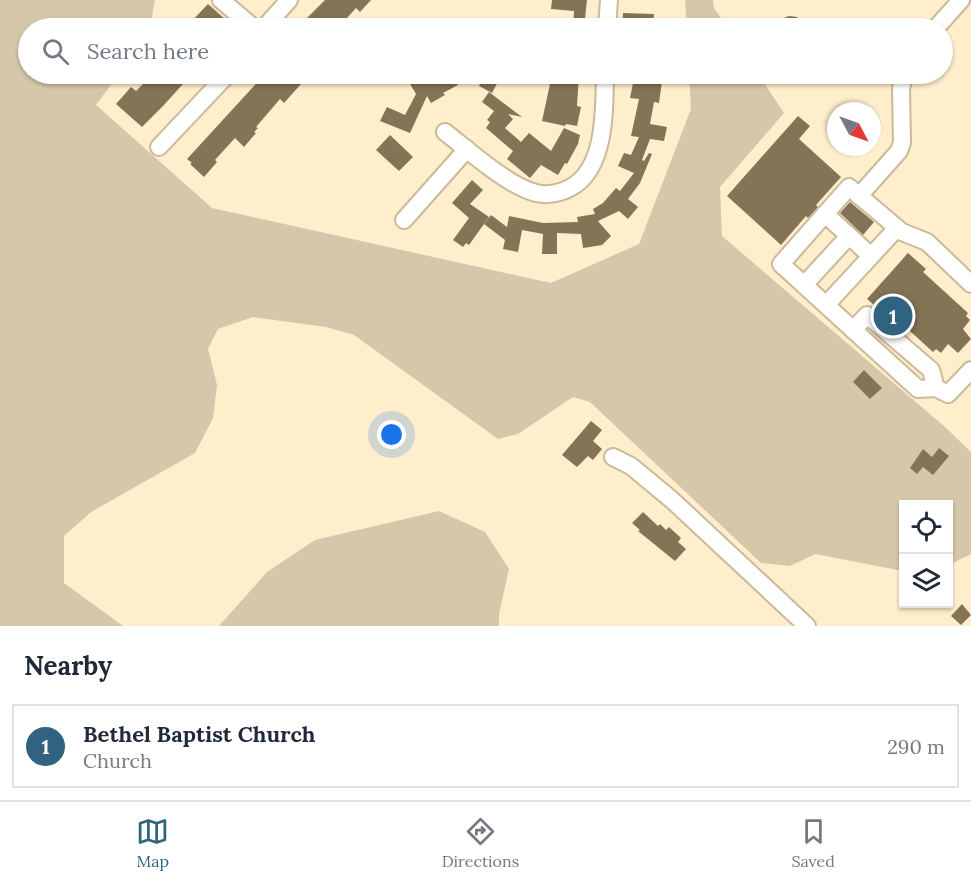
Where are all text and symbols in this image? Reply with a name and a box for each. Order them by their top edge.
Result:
search box [18,18,953,84]
icon: search [39,35,72,68]
text: Search here [87,37,209,65]
north arrow [827,102,881,156]
pin: 1 [874,294,912,338]
your location [377,420,406,449]
map controls [899,500,953,608]
button: locate [899,500,953,554]
button: layers [899,554,953,608]
text: Nearby [24,649,112,682]
text: Bethel Baptist Church [83,720,315,748]
text: 1 [41,734,50,759]
text: 290 m [887,734,945,759]
text: Church [83,748,152,773]
tab: Map [136,815,169,871]
tab: Directions [442,815,519,871]
tab: Saved [791,815,835,871]

